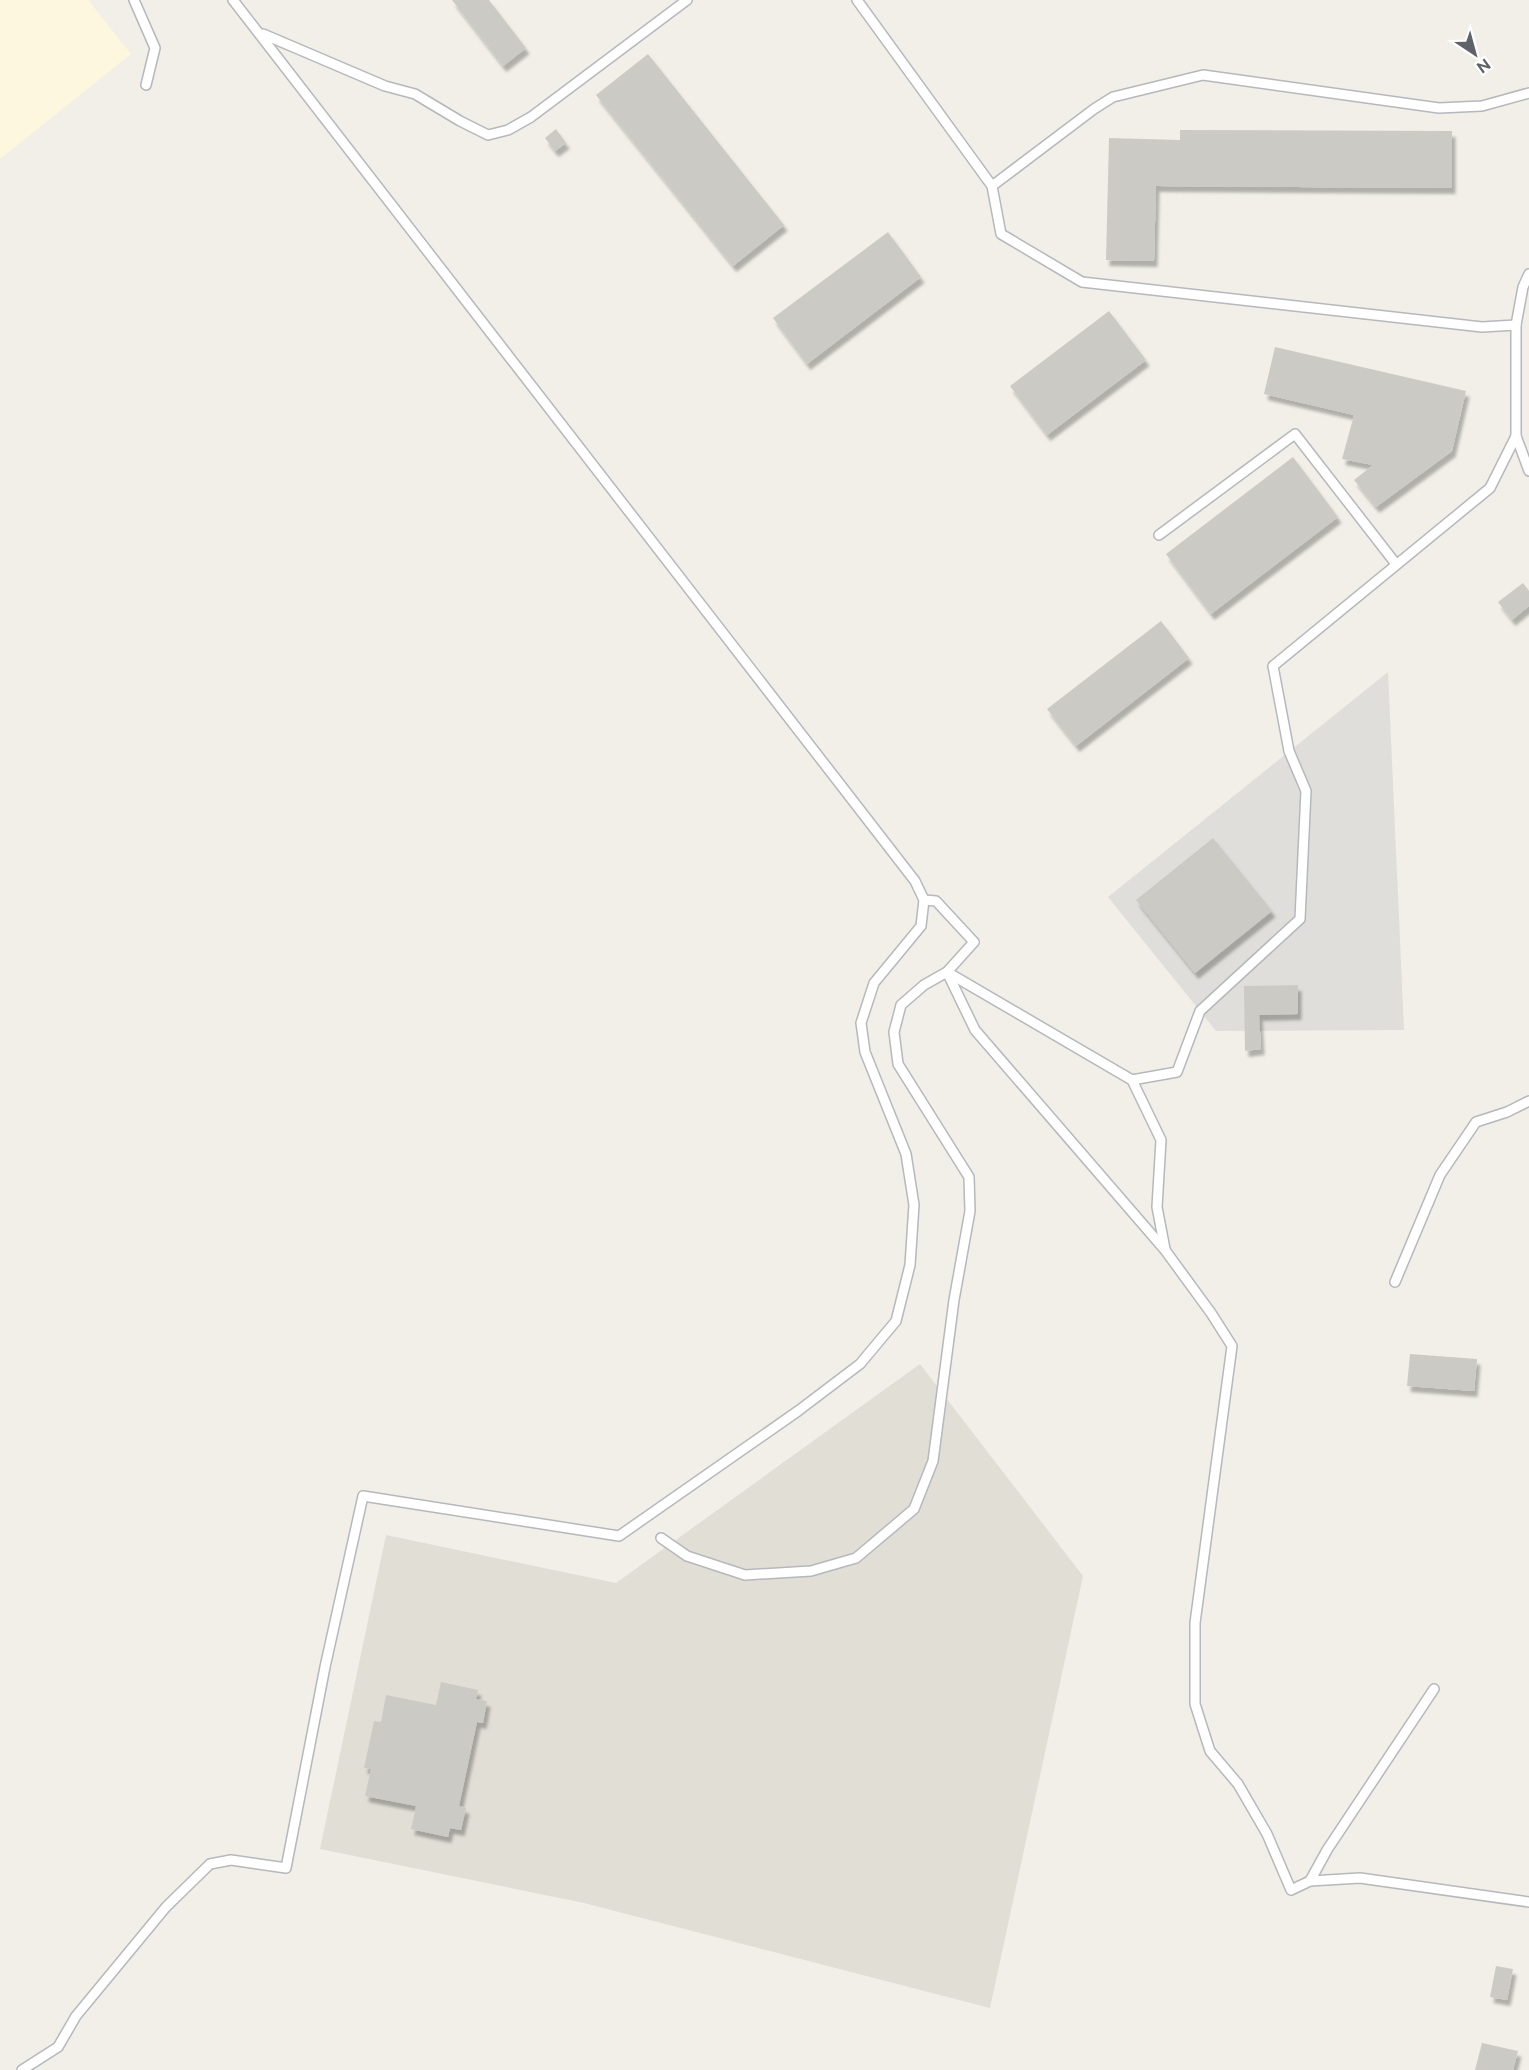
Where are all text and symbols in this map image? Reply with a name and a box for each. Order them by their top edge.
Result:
north arrow [1445,24,1505,84]
text: N [1473,54,1494,77]

